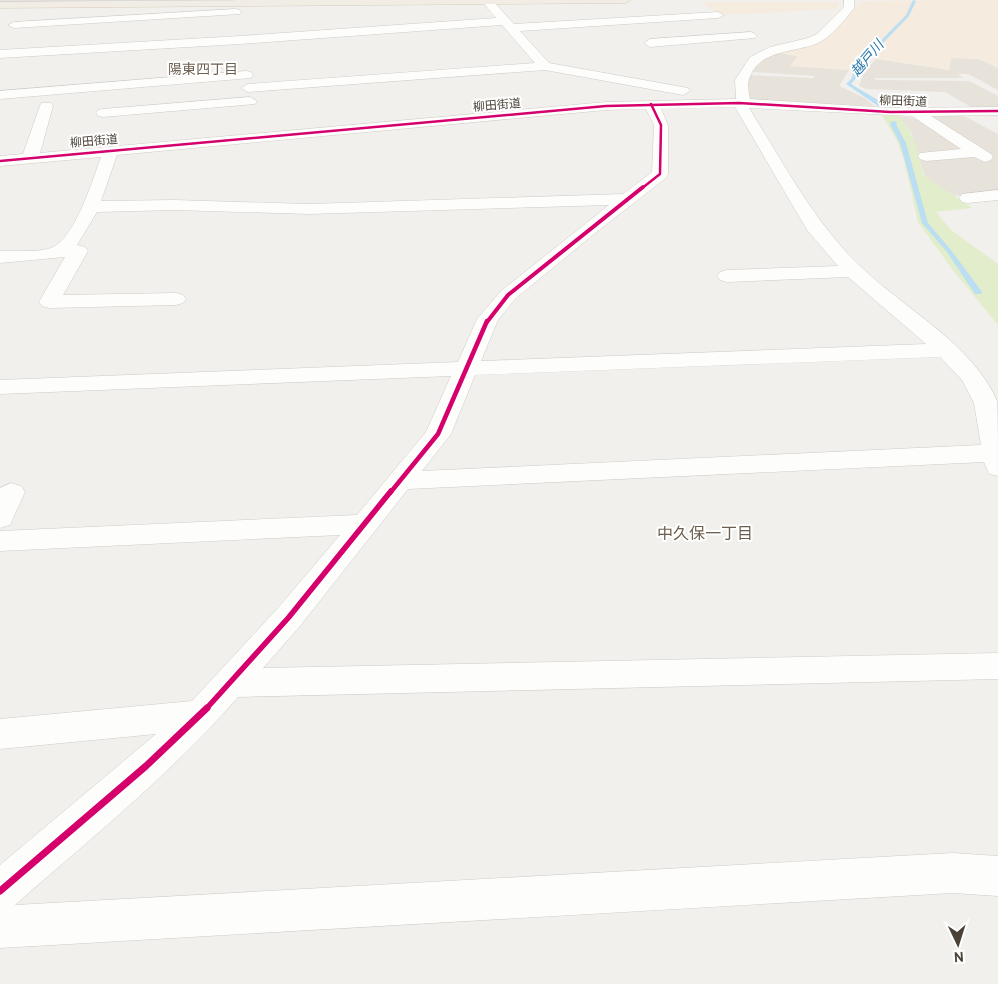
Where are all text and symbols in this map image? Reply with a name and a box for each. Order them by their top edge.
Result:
water label: 越戸川 [848,36,889,81]
district label: 陽東四丁目 [168,62,238,79]
street label: 柳田街道 [879,93,927,111]
street label: 柳田街道 [472,96,522,116]
street label: 柳田街道 [69,132,119,152]
district label: 中久保一丁目 [657,525,753,545]
north arrow [933,919,983,969]
text: N [953,947,964,964]

